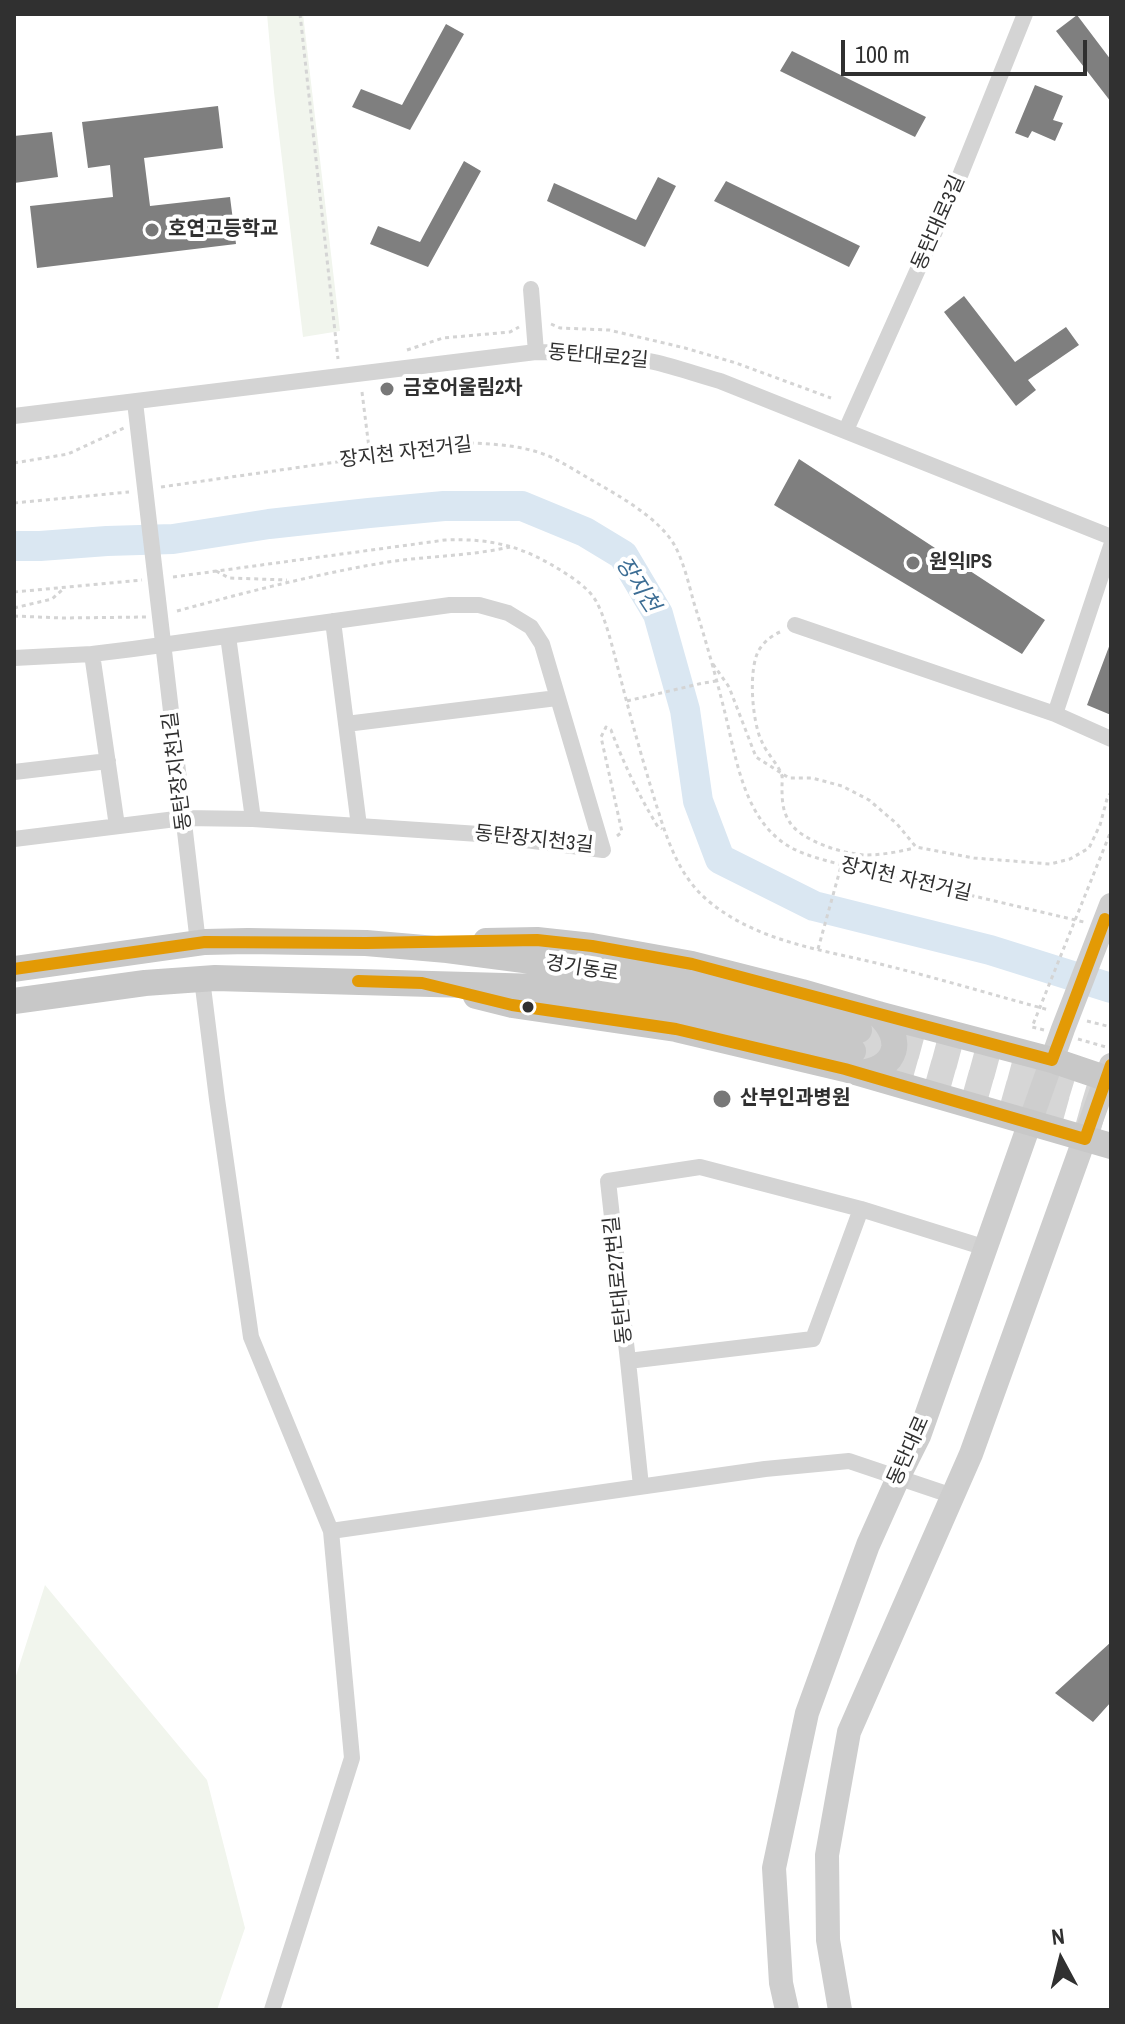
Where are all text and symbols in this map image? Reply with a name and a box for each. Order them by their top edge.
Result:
scale bar [845,24,1091,74]
text: 100 m [855,38,910,70]
street label: 동탄대로3길 [907,172,971,274]
place label: 호연고등학교 [168,218,278,242]
marker: 호연고등학교 [143,221,161,239]
street label: 동탄대로2길 [547,341,649,373]
place label: 금호어울림2차 [403,377,523,401]
marker: 금호어울림2차 [378,380,396,398]
street label: 장지천 자전거길 [338,433,474,473]
place label: 원익IPS [929,551,992,575]
water label: 장지천 [609,552,665,618]
marker: 원익IPS [904,554,922,572]
street label: 동탄장지천1길 [159,710,197,832]
street label: 동탄장지천3길 [473,822,595,858]
street label: 장지천 자전거길 [838,853,974,907]
street label: 경기동로 [544,951,620,987]
unlabelled marker [520,999,536,1015]
place label: 산부인과병원 [740,1087,850,1111]
marker: 산부인과병원 [711,1088,733,1110]
street label: 동탄대로27번길 [600,1215,638,1345]
street label: 동탄대로 [883,1413,935,1489]
north arrow [1021,1920,1101,2000]
text: N [1050,1920,1066,1952]

